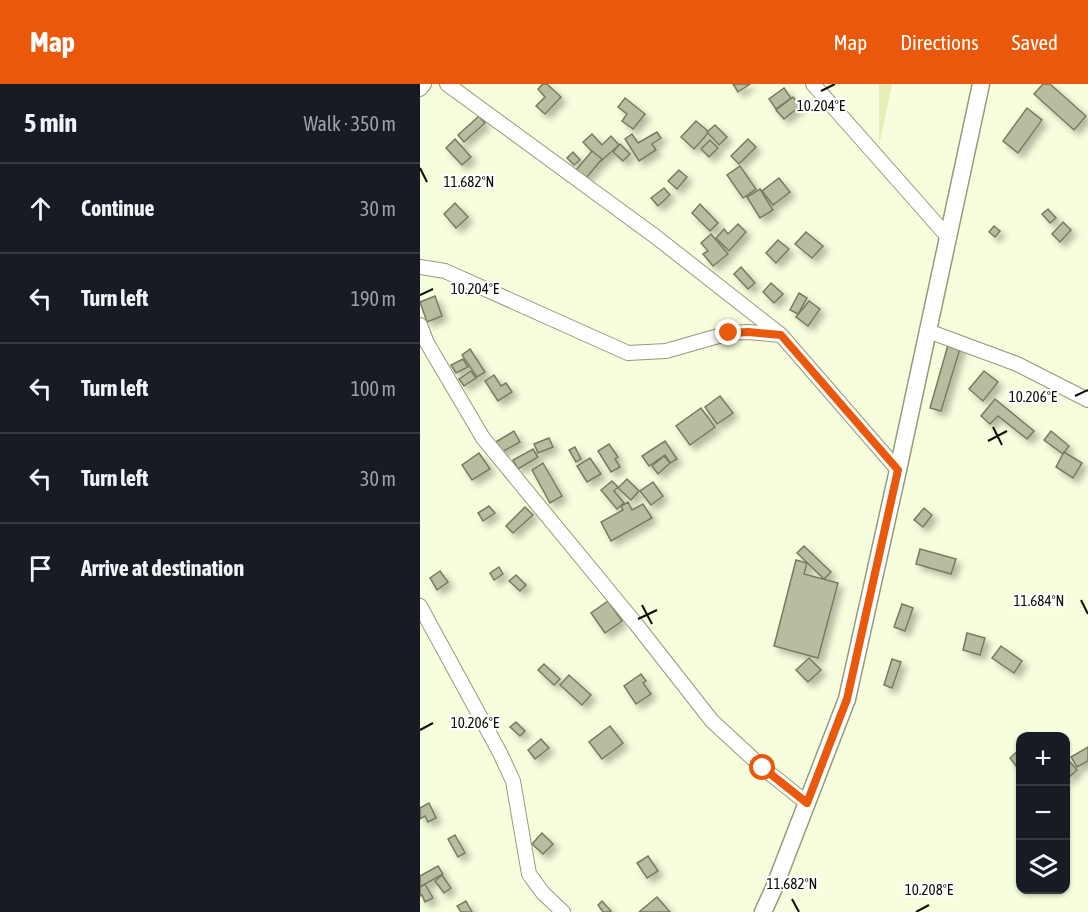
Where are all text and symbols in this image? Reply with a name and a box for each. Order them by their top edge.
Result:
text: Map [30,26,75,58]
text: Map [833,30,867,54]
text: Directions [900,30,979,54]
text: Saved [1012,30,1058,54]
text: 10.204°E [797,97,846,114]
text: 5 min [24,108,77,138]
text: Walk · 350 m [304,112,396,135]
text: 11.682°N [444,173,494,190]
icon: ahead [24,192,57,225]
text: Continue [81,195,155,221]
text: 30 m [360,197,396,220]
text: 10.204°E [451,280,500,297]
icon: left [24,282,57,315]
text: Turn left [81,285,148,311]
text: 190 m [351,287,396,310]
route end [715,319,741,345]
icon: left [24,372,57,405]
text: Turn left [81,375,148,401]
text: 100 m [351,377,396,400]
text: 10.206°E [1009,388,1058,405]
icon: left [24,462,57,495]
text: Turn left [81,465,148,491]
text: 30 m [360,467,396,490]
icon: arrive [24,552,57,585]
text: Arrive at destination [81,555,244,581]
text: 11.684°N [1014,592,1064,609]
text: 10.206°E [451,714,500,731]
map controls [1016,732,1070,894]
button: + [1016,732,1070,786]
route start [749,754,775,780]
button: − [1016,786,1070,840]
button: layers [1016,840,1070,894]
text: 11.682°N [767,875,817,892]
text: 10.208°E [905,881,954,898]

